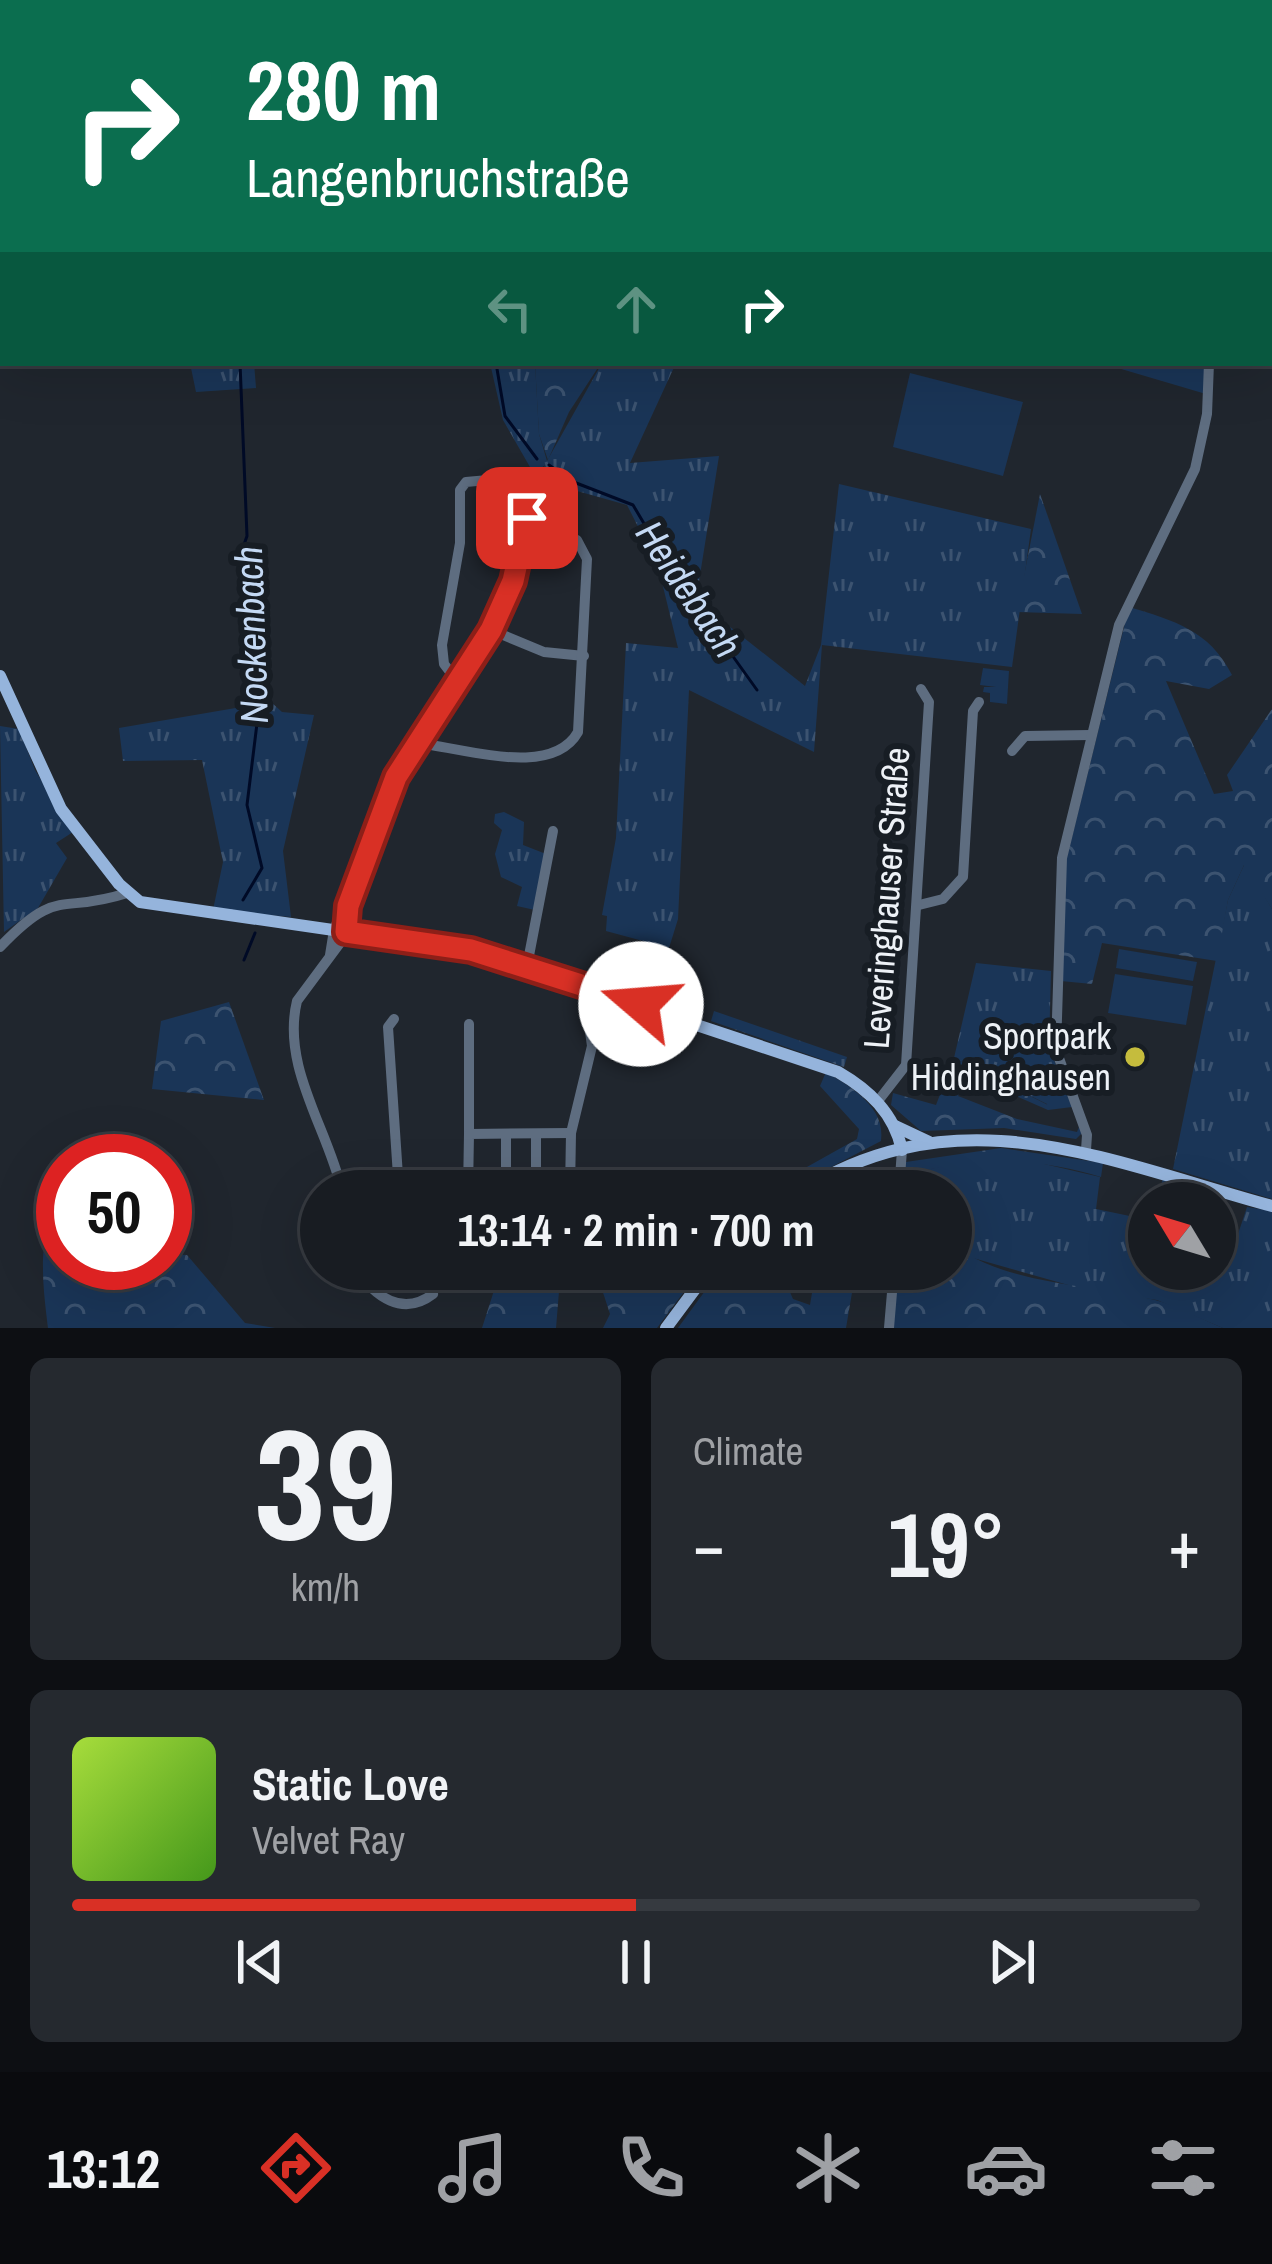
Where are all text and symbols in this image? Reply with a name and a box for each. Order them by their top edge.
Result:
text: 280 m [246,33,441,146]
icon: right [48,48,204,204]
text: Langenbruchstraße [246,141,630,214]
icon: left [477,276,543,342]
icon: ahead [603,276,669,342]
icon: right [729,276,795,342]
pin [476,467,578,569]
icon: arrive [494,485,560,551]
water label: Heidebach [624,510,754,668]
water label: Nockenbach [222,545,280,725]
street label: Leveringhauser Straße [852,746,920,1050]
position arrow [578,941,704,1067]
place label: Sportpark Hiddinghausen [911,1012,1111,1101]
marker: Sportpark Hiddinghausen [1122,1044,1148,1070]
speed limit sign: 50 [36,1134,192,1290]
north arrow [1128,1182,1236,1290]
map controls [1128,1182,1236,1290]
text: 13:14 · 2 min · 700 m [458,1199,814,1260]
text: 39 [254,1378,397,1588]
text: Climate [693,1425,803,1477]
text: 19° [887,1484,1006,1605]
text: − [693,1500,725,1589]
text: + [1168,1500,1200,1589]
text: km/h [291,1561,360,1613]
text: Static Love [252,1753,449,1814]
text: Velvet Ray [252,1814,405,1866]
icon: previous [227,1929,293,1995]
icon: pause [603,1929,669,1995]
icon: next [979,1929,1045,1995]
icon: directions [254,2126,338,2210]
icon: music [431,2126,515,2210]
icon: phone [609,2126,693,2210]
icon: climate [786,2126,870,2210]
icon: car [964,2126,1048,2210]
icon: filters [1141,2126,1225,2210]
text: 13:12 [47,2132,160,2205]

